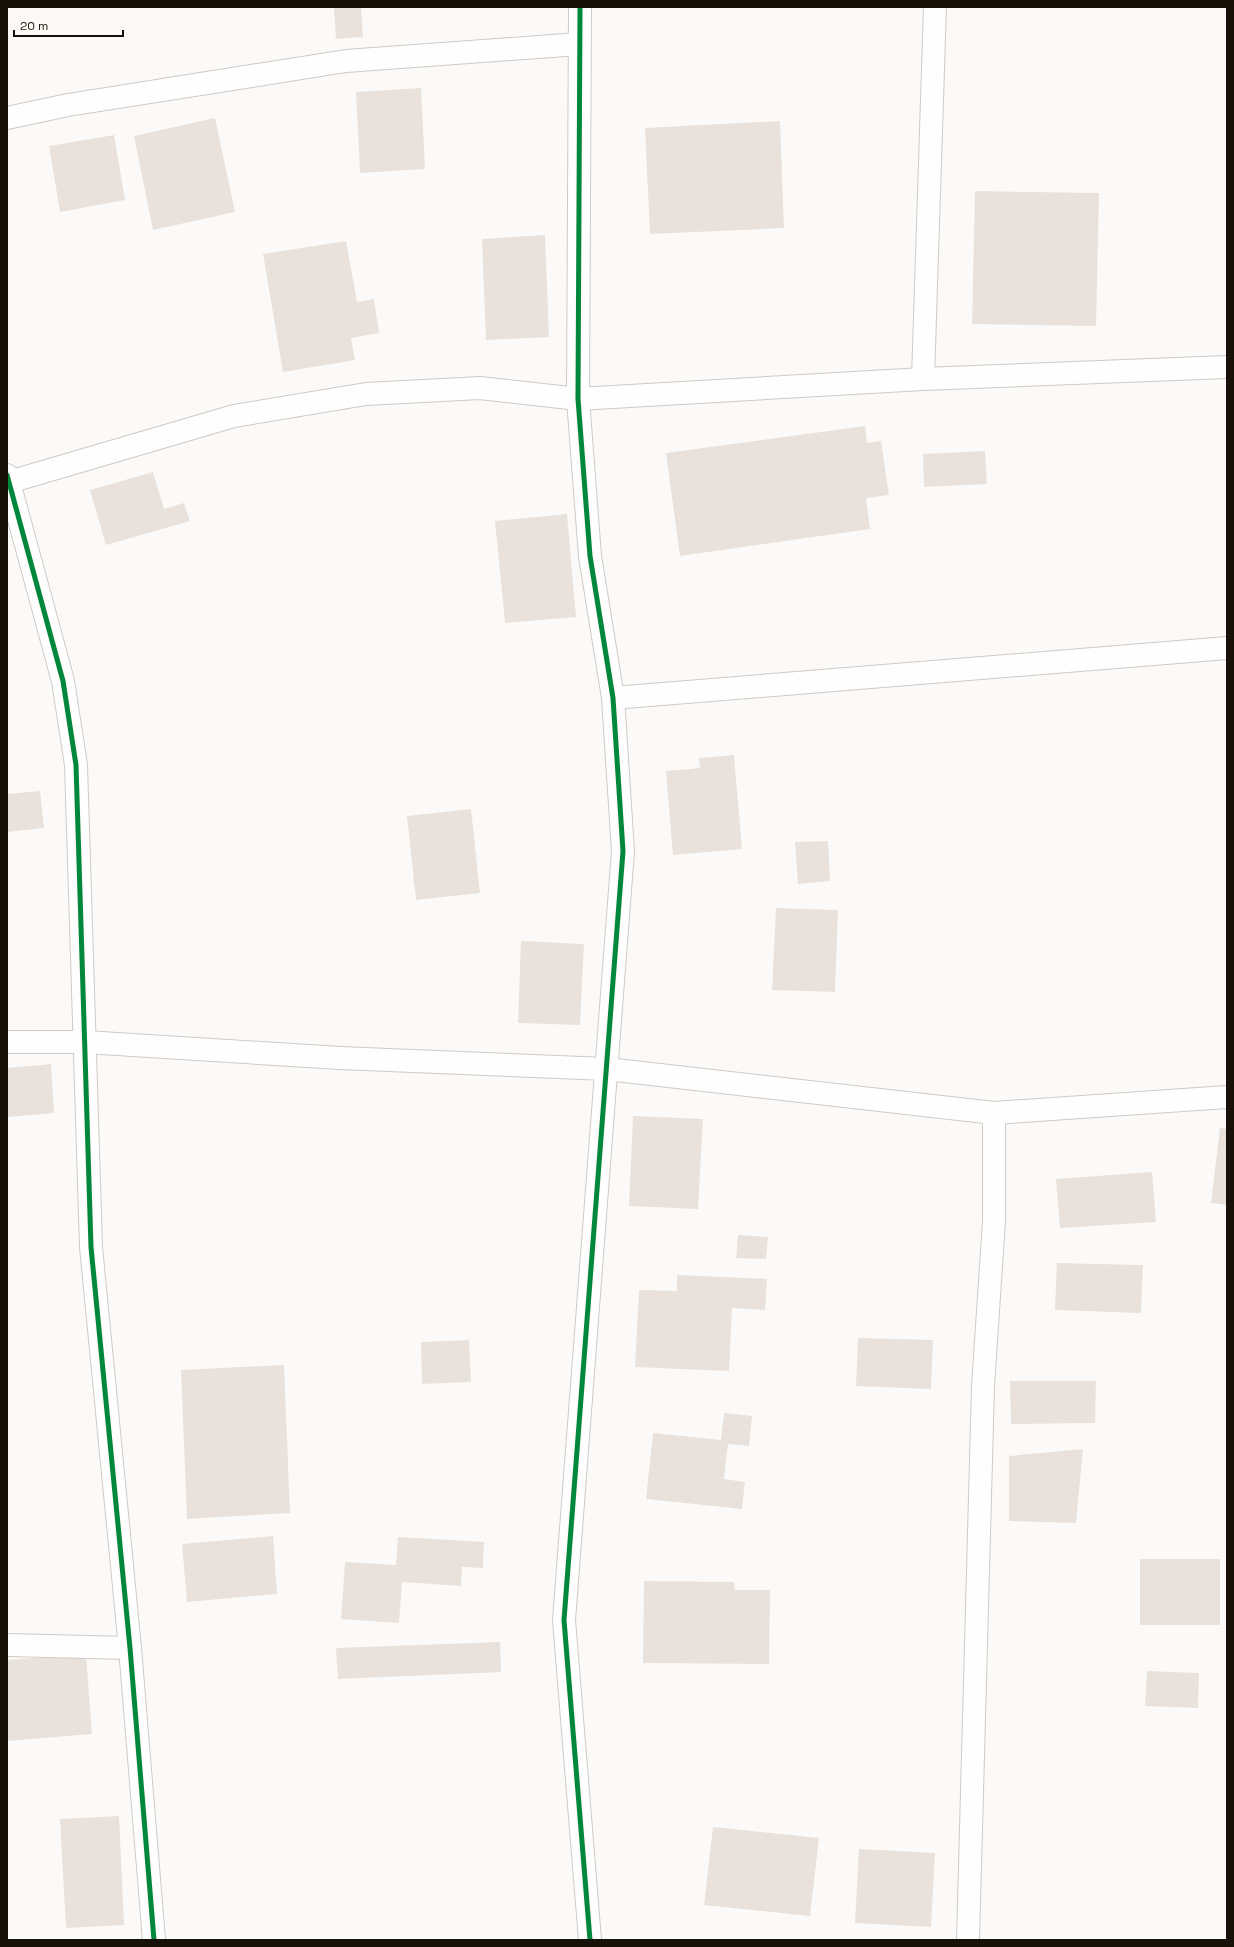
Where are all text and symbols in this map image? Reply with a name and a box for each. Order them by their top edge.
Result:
scale bar [14,12,123,38]
text: 20 m [20,18,48,34]

